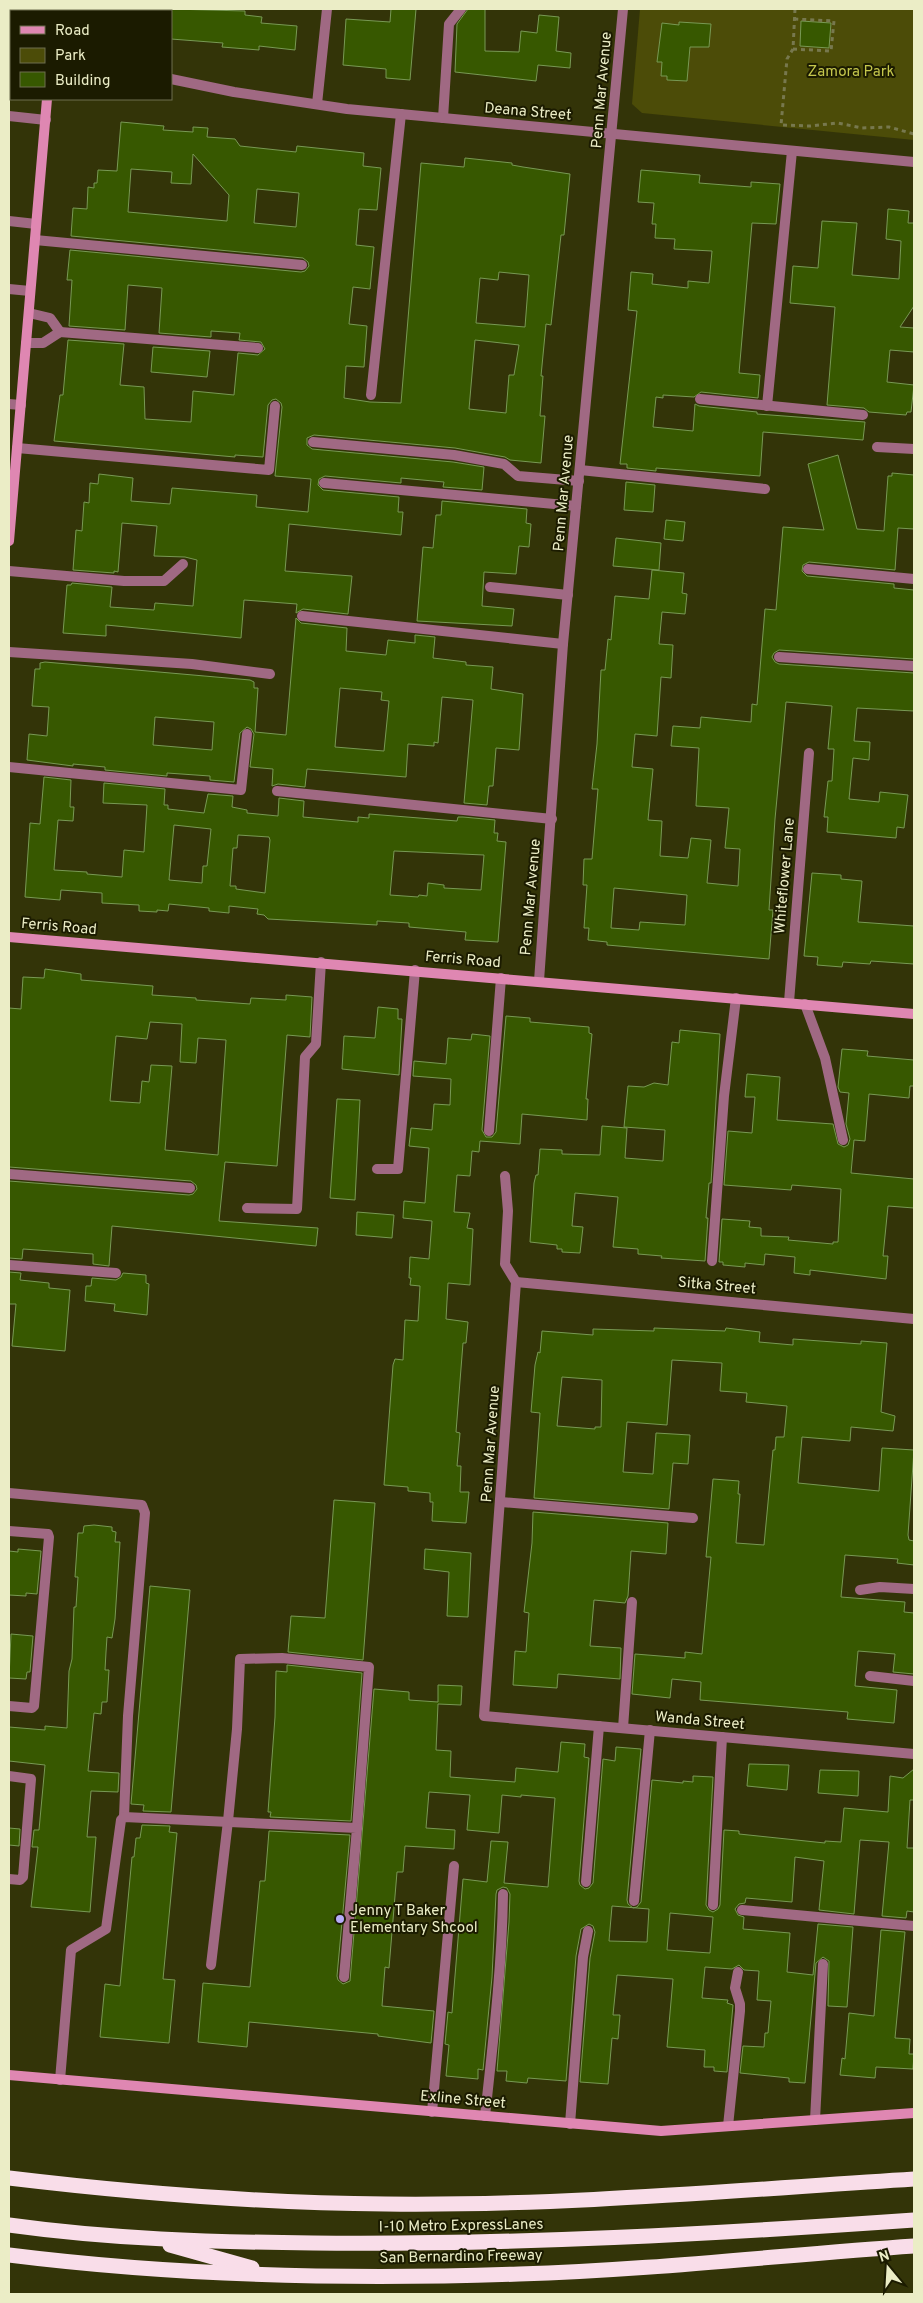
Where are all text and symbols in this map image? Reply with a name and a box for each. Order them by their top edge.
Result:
legend [10,10,172,100]
text: Road [55,22,90,41]
street label: Penn Mar Avenue [588,31,617,149]
text: Park [55,47,86,66]
park label: Zamora Park [808,63,895,82]
text: Building [55,72,110,91]
street label: Deana Street [484,99,572,126]
street label: Penn Mar Avenue [550,434,579,552]
street label: Whiteflower Lane [771,817,800,935]
street label: Penn Mar Avenue [517,838,546,956]
street label: Ferris Road [20,915,98,940]
street label: Ferris Road [424,948,502,973]
street label: Sitka Street [677,1274,757,1299]
street label: Penn Mar Avenue [478,1385,505,1503]
street label: Wanda Street [654,1708,746,1735]
place label: Jenny T Baker Elementary Shcool [350,1902,478,1938]
marker: Jenny T Baker Elementary Shcool [334,1913,346,1925]
street label: Exline Street [419,2087,507,2114]
street label: I-10 Metro ExpressLanes [378,2216,544,2237]
north arrow [863,2243,913,2293]
street label: San Bernardino Freeway [379,2247,543,2268]
text: N [877,2247,892,2267]

